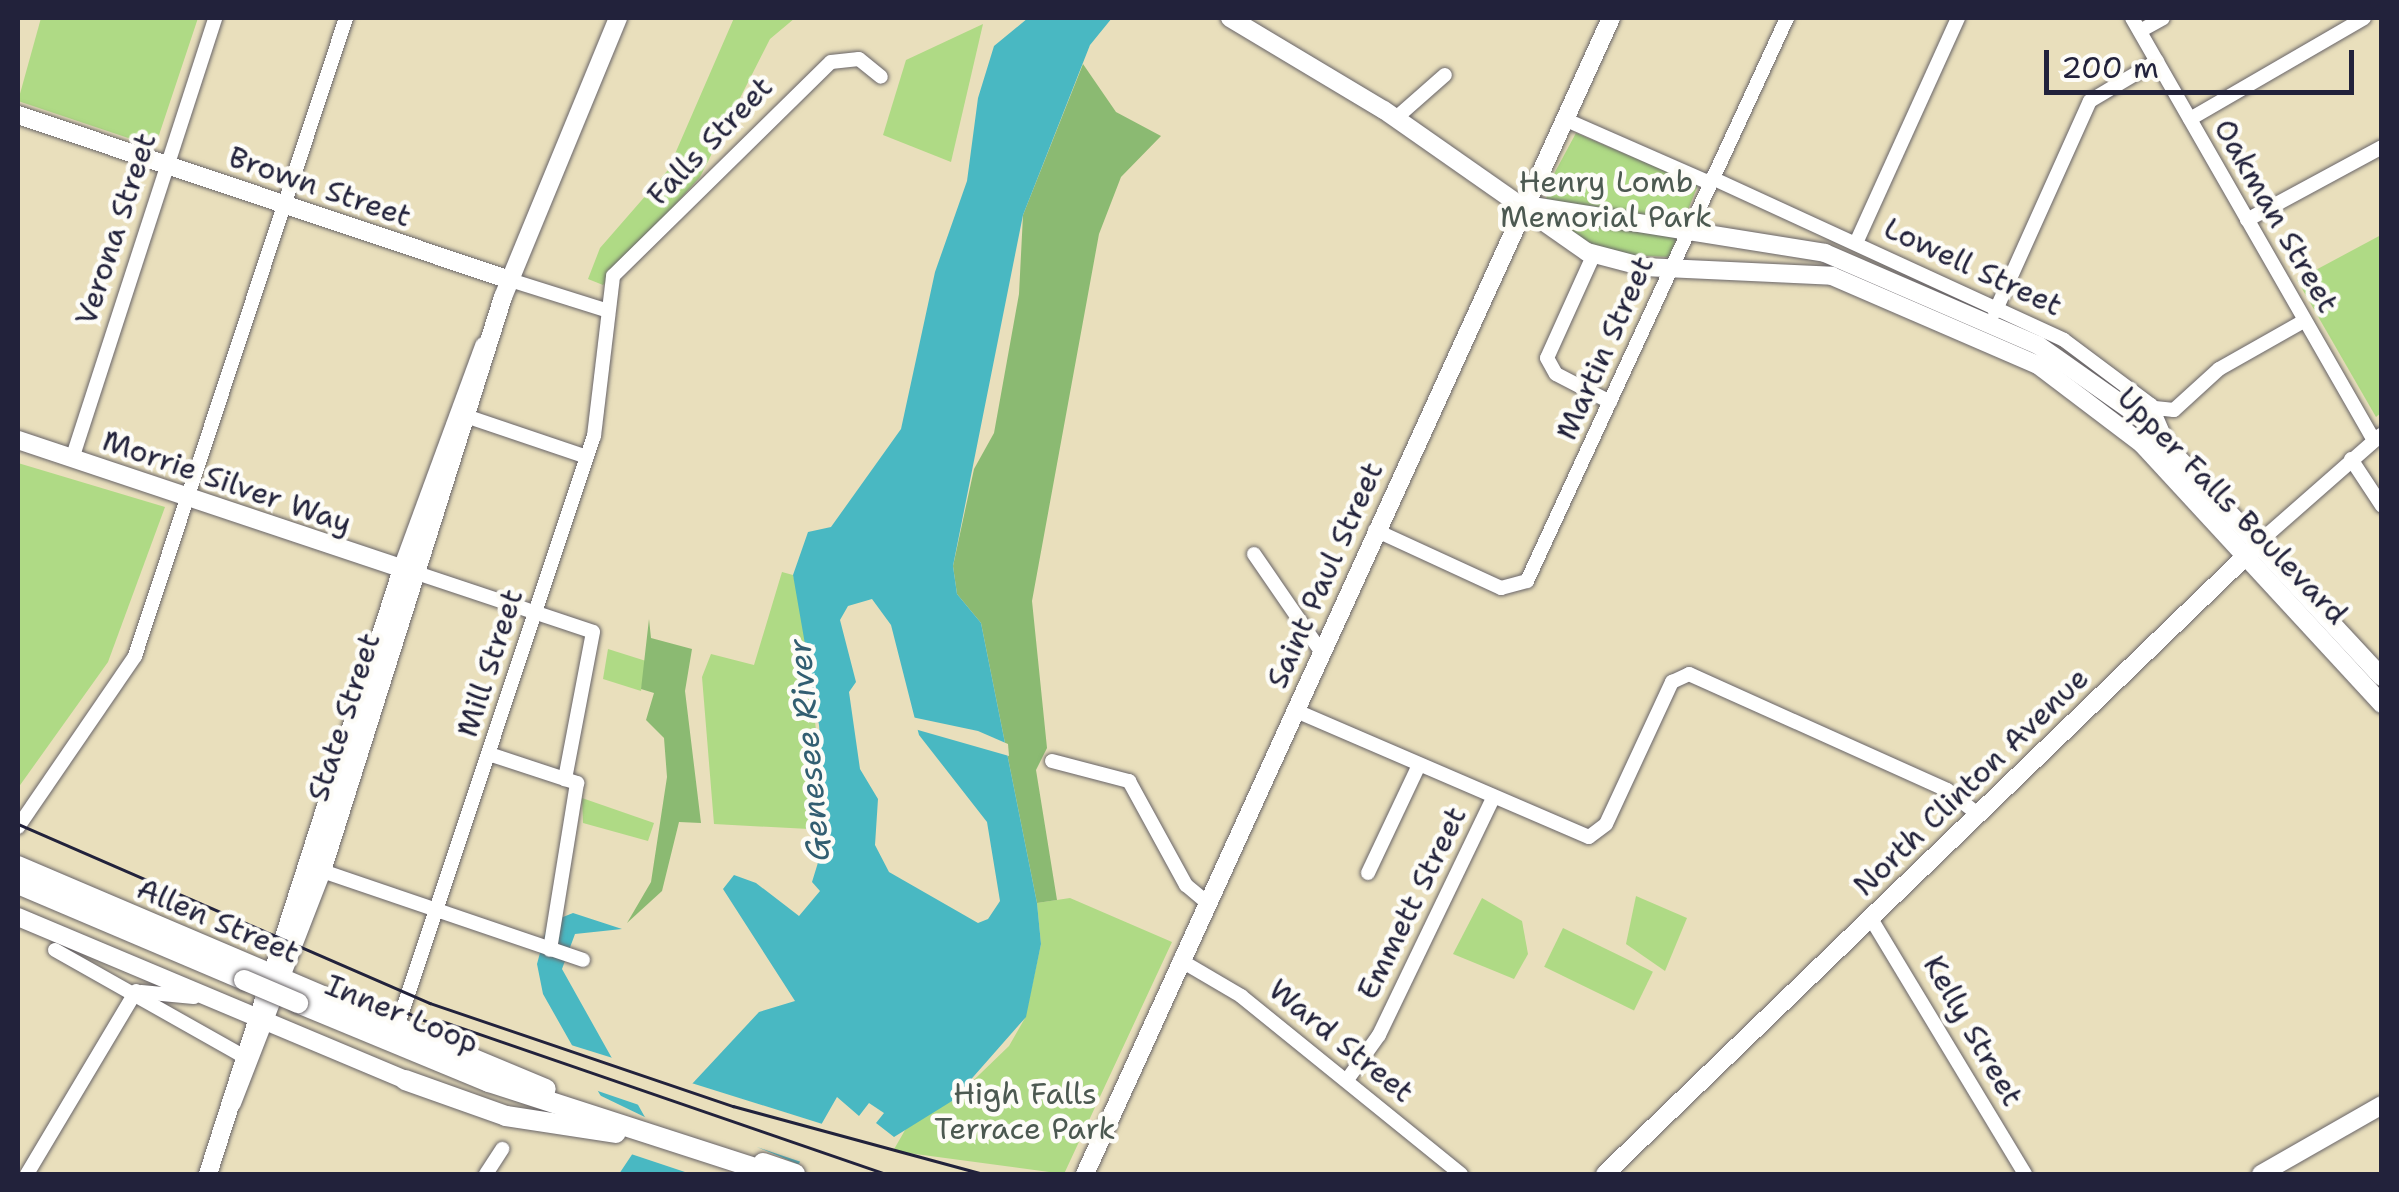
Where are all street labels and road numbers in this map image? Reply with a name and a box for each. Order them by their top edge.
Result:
street label: Falls Street [640,69,780,213]
street label: Oakman Street [2206,113,2346,319]
street label: Verona Street [68,128,164,330]
street label: Brown Street [224,139,416,235]
street label: Lowell Street [1878,210,2068,324]
street label: Martin Street [1548,250,1662,446]
street label: Upper Falls Boulevard [2109,380,2355,632]
street label: Morrie Silver Way [98,422,356,542]
street label: Saint Paul Street [1259,456,1391,694]
street label: Mill Street [449,584,531,742]
street label: State Street [300,628,388,806]
street label: North Clinton Avenue [1846,660,2096,904]
street label: Emmett Street [1350,801,1474,1005]
street label: Allen Street [131,871,305,971]
street label: Kelly Street [1915,949,2031,1113]
street label: Inner Loop [320,967,484,1061]
street label: Ward Street [1261,972,1421,1110]

